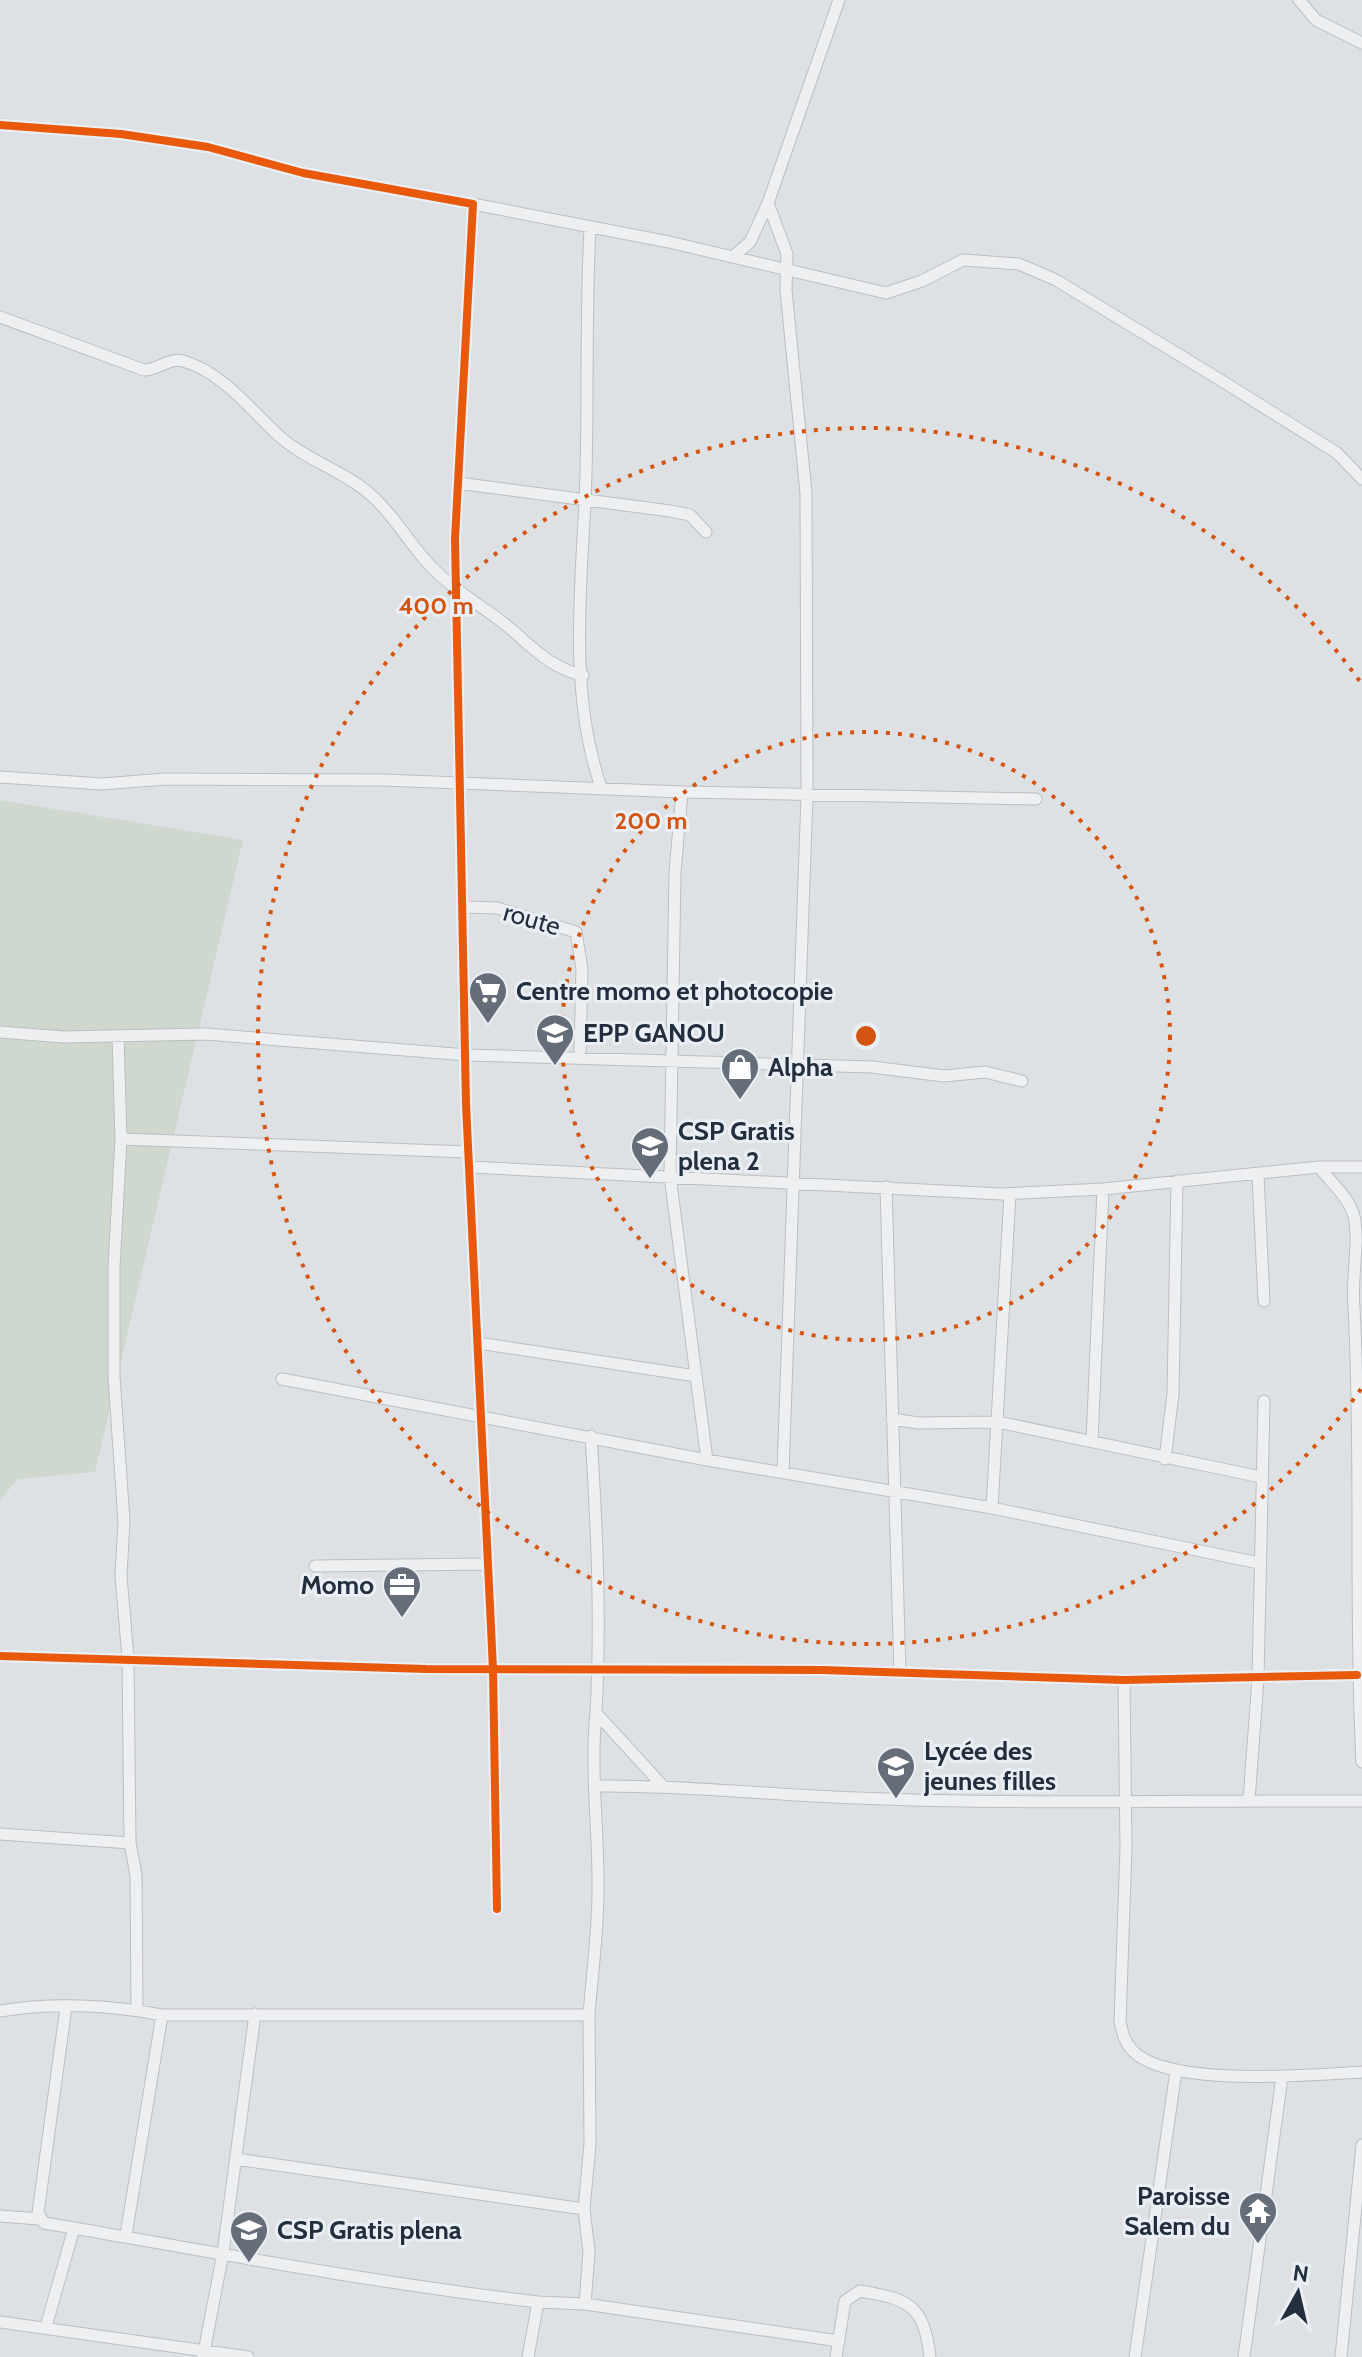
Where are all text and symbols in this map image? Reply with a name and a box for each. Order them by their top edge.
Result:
text: 400 m [398,591,474,620]
text: 200 m [615,806,687,835]
street label: route [500,896,564,942]
supermarket icon: Centre momo et photocopie [467,970,509,1025]
place label: Centre momo et photocopie [516,975,833,1007]
school or university icon: EPP GANOU [534,1012,576,1067]
place label: EPP GANOU [583,1017,725,1049]
centre of rings [852,1022,880,1050]
shop icon: Alpha [719,1046,761,1101]
place label: Alpha [768,1051,833,1083]
place label: CSP Gratis plena 2 [678,1115,795,1177]
school or university icon: CSP Gratis plena 2 [629,1125,671,1180]
office icon: Momo [381,1564,423,1619]
place label: Momo [300,1569,374,1601]
place label: Lycée des jeunes filles [923,1735,1056,1797]
school or university icon: Lycée des jeunes filles [875,1745,917,1800]
place label: Paroisse Salem du [1124,2180,1230,2242]
temple icon: Paroisse Salem du [1237,2190,1279,2245]
school or university icon: CSP Gratis plena [228,2209,270,2264]
place label: CSP Gratis plena [277,2214,462,2246]
north arrow [1258,2253,1338,2333]
text: N [1291,2259,1310,2288]

